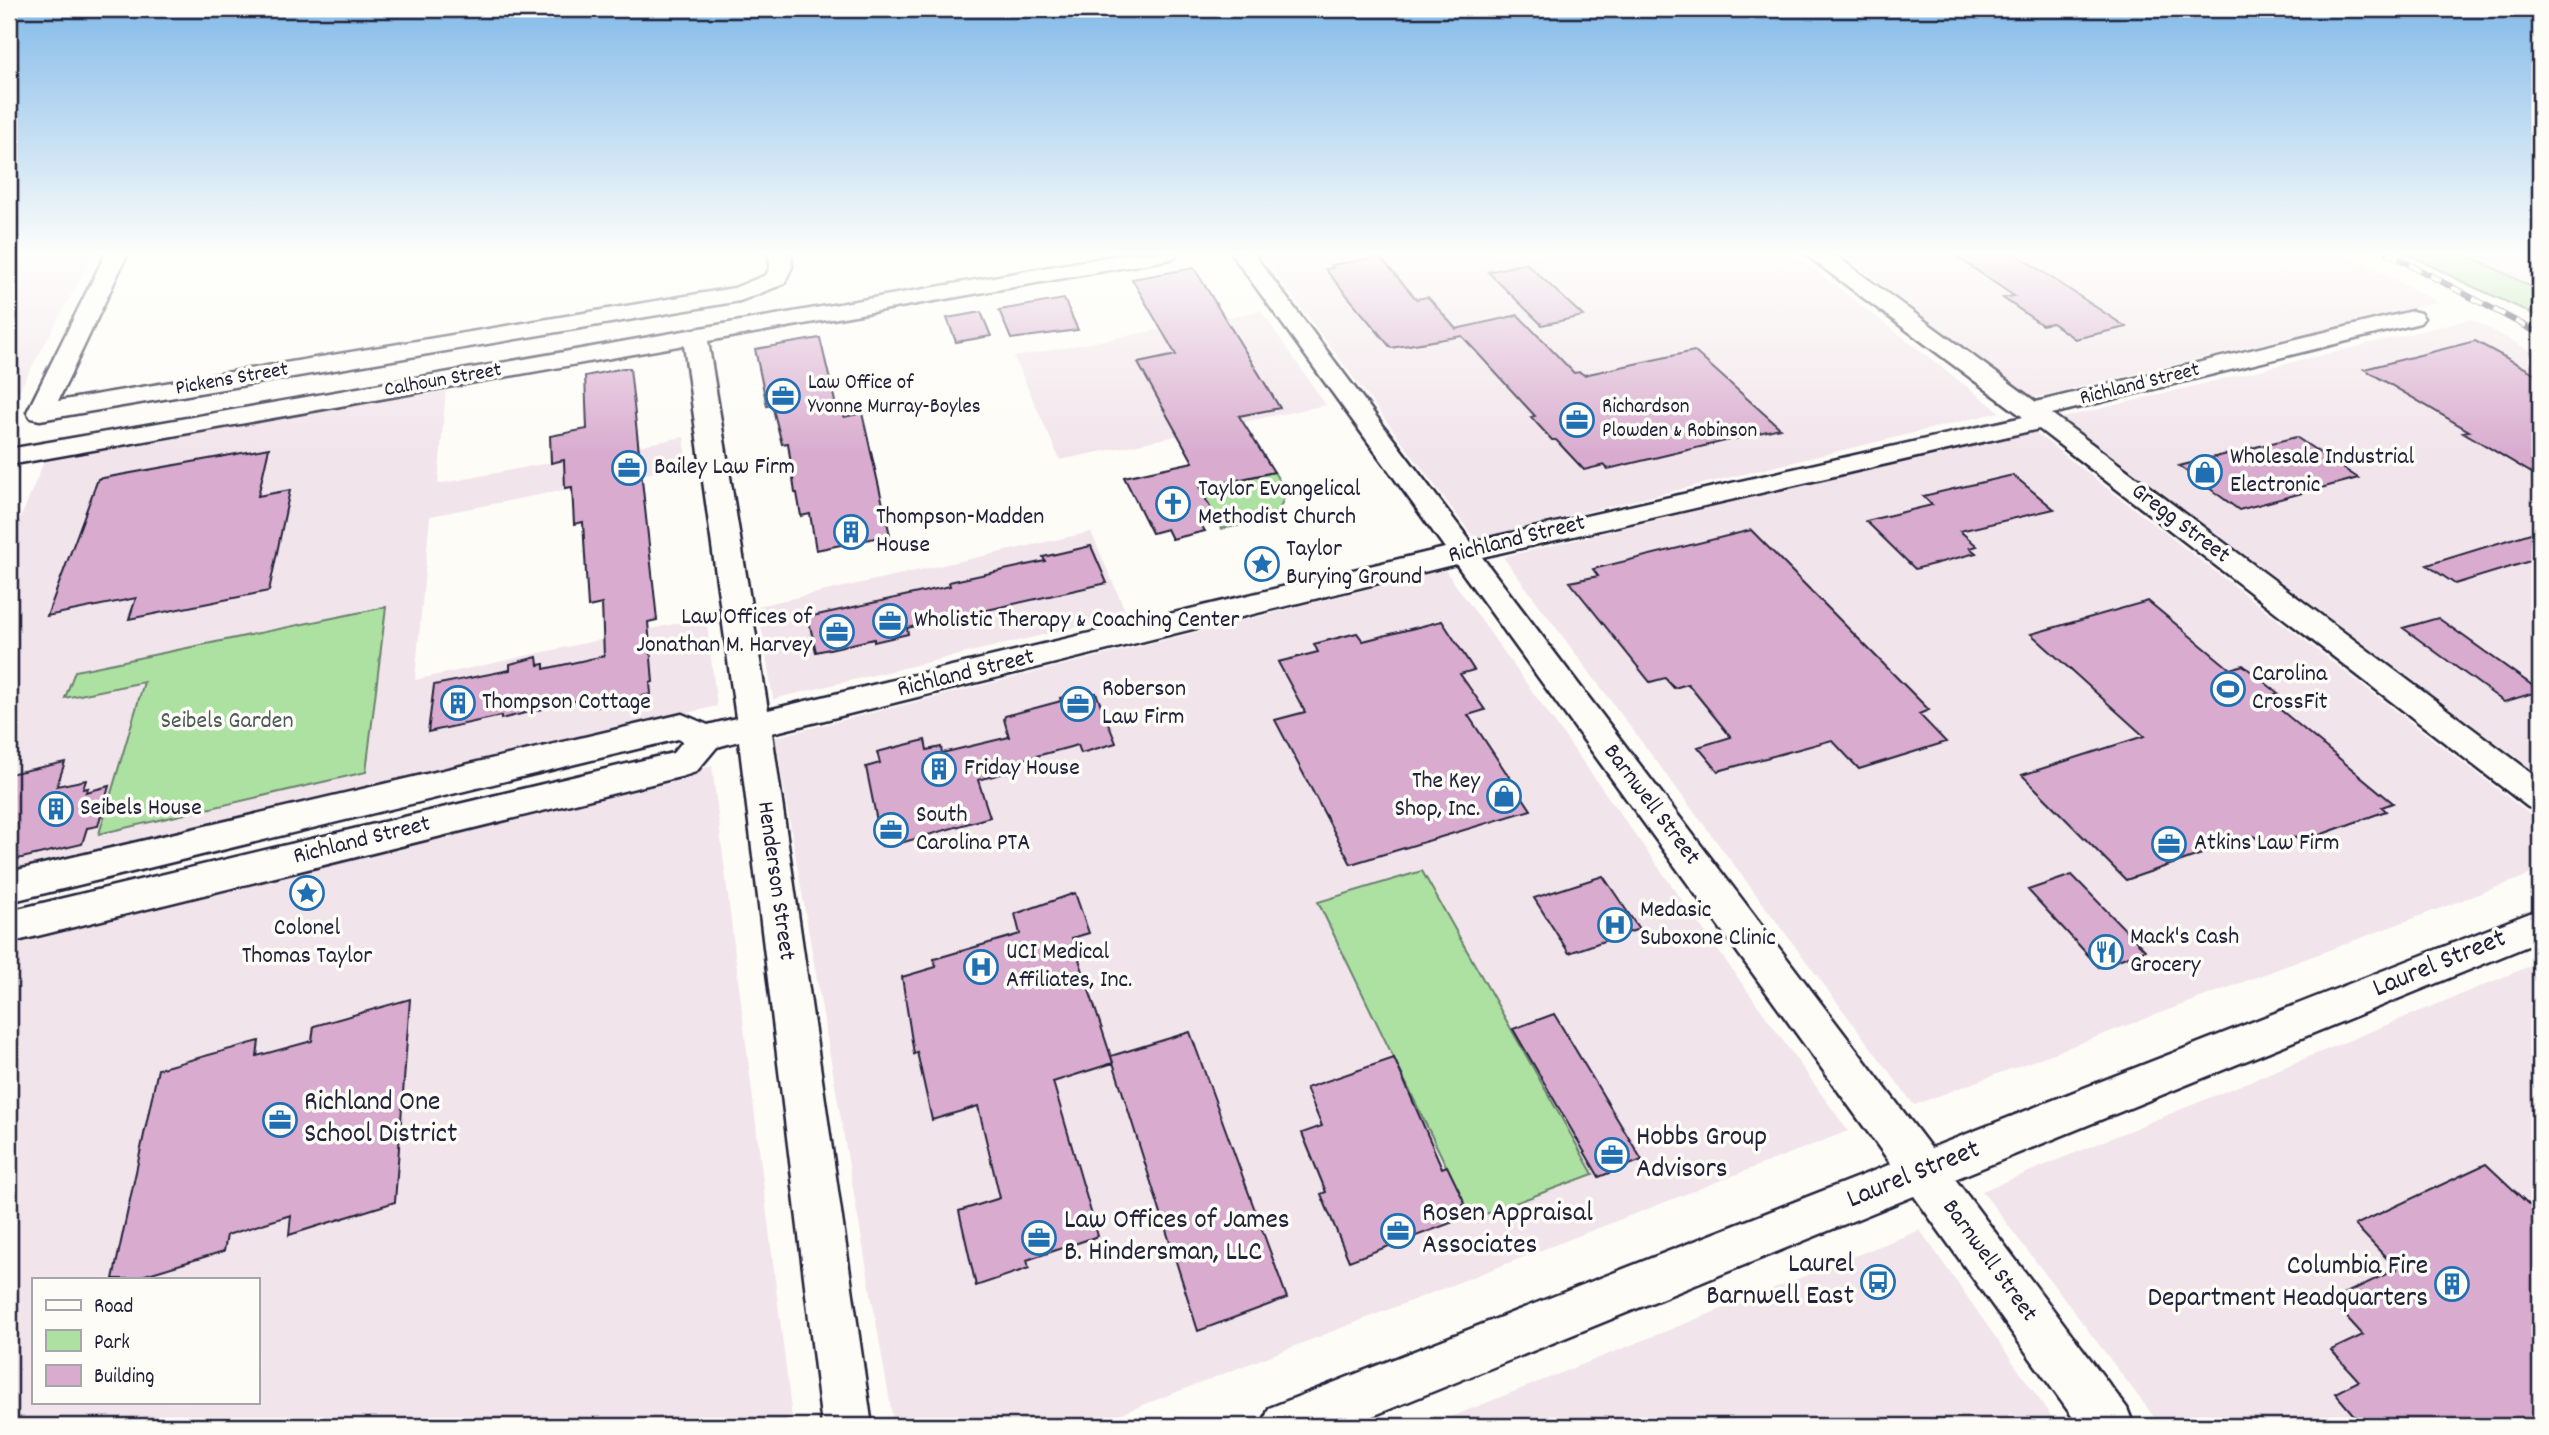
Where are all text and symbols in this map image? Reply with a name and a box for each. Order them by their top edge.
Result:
street label: Pickens Street [173,355,291,405]
street label: Calhoun Street [382,356,504,406]
street label: Richland Street [2077,356,2203,414]
place label: Law Office of Yvonne Murray-Boyles [808,369,981,423]
office icon: Law Office of Yvonne Murray-Boyles [764,377,802,415]
place label: Richardson Plowden & Robinson [1602,393,1757,447]
office icon: Richardson Plowden & Robinson [1558,401,1596,439]
place label: Wholesale Industrial Electronic [2230,441,2414,503]
office icon: Bailey Law Firm [610,449,648,487]
place label: Bailey Law Firm [654,451,795,485]
shop icon: Wholesale Industrial Electronic [2186,453,2224,491]
place label: Taylor Evangelical Methodist Church [1198,473,1361,535]
street label: Gregg Street [2123,475,2237,573]
church icon: Taylor Evangelical Methodist Church [1154,485,1192,523]
place label: Thompson-Madden House [876,501,1044,563]
street label: Richland Street [1445,507,1589,573]
building icon: Thompson-Madden House [832,513,870,551]
place label: Taylor Burying Ground [1286,533,1422,595]
place icon: Taylor Burying Ground [1243,545,1281,583]
place label: Law Offices of Jonathan M. Harvey [636,601,813,663]
office icon: Wholistic Therapy & Coaching Center [871,602,909,640]
place label: Wholistic Therapy & Coaching Center [914,604,1240,638]
office icon: Law Offices of Jonathan M. Harvey [818,613,856,651]
street label: Richland Street [894,641,1038,707]
place label: Carolina CrossFit [2252,658,2328,720]
sports icon: Carolina CrossFit [2209,670,2247,708]
place label: Roberson Law Firm [1102,673,1186,735]
building icon: Thompson Cottage [439,684,477,722]
office icon: Roberson Law Firm [1059,685,1097,723]
place label: Thompson Cottage [482,686,651,720]
park label: Seibels Garden [161,705,293,739]
street label: Barnwell Street [1594,737,1708,873]
building icon: Friday House [920,750,958,788]
place label: Friday House [964,752,1080,786]
place label: The Key Shop, Inc. [1394,765,1481,827]
shop icon: The Key Shop, Inc. [1485,777,1523,815]
building icon: Seibels House [37,790,75,828]
place label: Seibels House [80,792,202,826]
street label: Henderson Street [747,799,803,963]
place label: South Carolina PTA [916,799,1030,861]
street label: Richland Street [290,808,434,874]
office icon: South Carolina PTA [872,811,910,849]
office icon: Atkins Law Firm [2150,825,2188,863]
place label: Atkins Law Firm [2194,827,2339,861]
place icon: Colonel Thomas Taylor [288,874,326,912]
place label: Medasic Suboxone Clinic [1640,894,1776,956]
hospital icon: Medasic Suboxone Clinic [1596,906,1634,944]
place label: Colonel Thomas Taylor [242,912,372,974]
street label: Laurel Street [2367,920,2513,1010]
place label: Mack's Cash Grocery [2130,921,2239,983]
restaurant icon: Mack's Cash Grocery [2087,933,2125,971]
place label: UCI Medical Affiliates, Inc. [1006,936,1132,998]
hospital icon: UCI Medical Affiliates, Inc. [962,948,1000,986]
place label: Richland One School District [304,1084,457,1156]
office icon: Richland One School District [261,1101,299,1139]
place label: Hobbs Group Advisors [1636,1119,1767,1191]
street label: Laurel Street [1841,1131,1987,1221]
office icon: Hobbs Group Advisors [1593,1136,1631,1174]
street label: Barnwell Street [1933,1193,2045,1329]
place label: Rosen Appraisal Associates [1422,1195,1593,1267]
place label: Law Offices of James B. Hindersman, LLC [1064,1202,1290,1274]
office icon: Rosen Appraisal Associates [1379,1212,1417,1250]
office icon: Law Offices of James B. Hindersman, LLC [1020,1219,1058,1257]
place label: Laurel Barnwell East [1706,1246,1854,1318]
place label: Columbia Fire Department Headquarters [2147,1248,2428,1320]
bus stop icon: Laurel Barnwell East [1859,1263,1897,1301]
building icon: Columbia Fire Department Headquarters [2433,1265,2471,1303]
legend [32,1278,259,1404]
text: Road [94,1293,133,1323]
text: Park [94,1329,130,1359]
text: Building [94,1363,154,1393]

